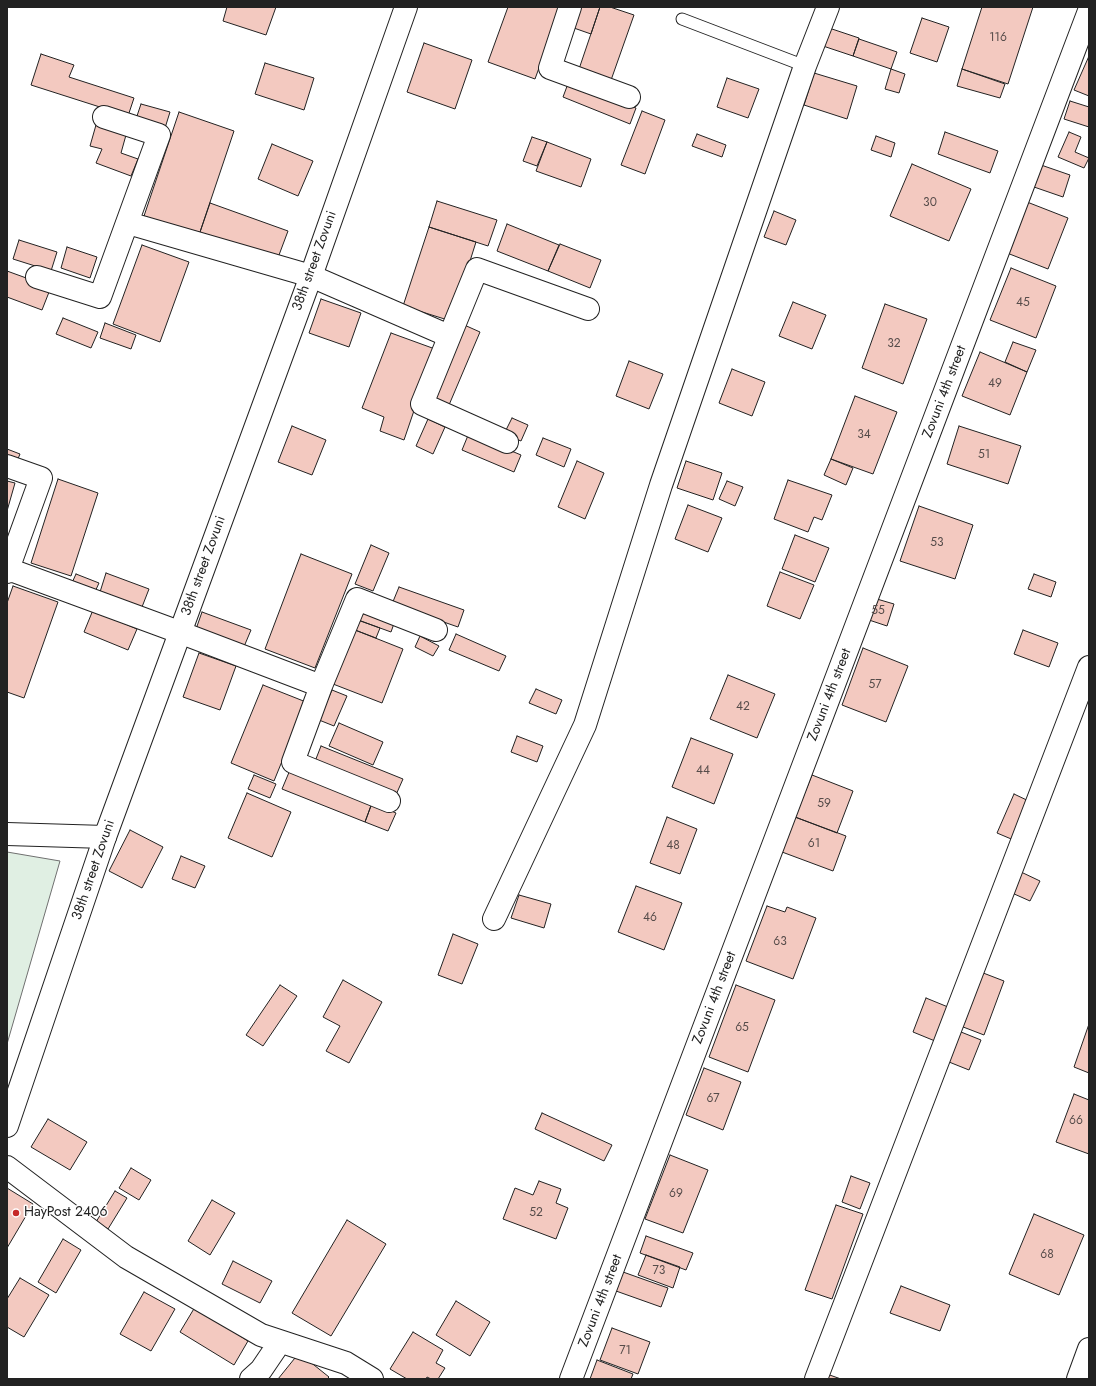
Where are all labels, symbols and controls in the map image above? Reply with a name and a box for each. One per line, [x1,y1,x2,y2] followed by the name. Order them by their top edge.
[989,31,1007,45] house number: 116
[923,196,937,210] house number: 30
[289,209,341,313] street label: 38th street Zovuni
[1016,296,1030,310] house number: 45
[887,337,901,351] house number: 32
[920,343,970,441] street label: Zovuni 4th street
[988,377,1002,391] house number: 49
[857,428,871,442] house number: 34
[978,448,990,462] house number: 51
[178,514,230,618] street label: 38th street Zovuni
[930,536,944,550] house number: 53
[871,604,885,618] house number: 55
[805,646,855,744] street label: Zovuni 4th street
[868,678,882,692] house number: 57
[736,700,750,714] house number: 42
[696,764,710,778] house number: 44
[817,797,831,811] house number: 59
[69,818,119,922] street label: 38th street Zovuni
[808,837,820,851] house number: 61
[666,839,680,853] house number: 48
[643,911,657,925] house number: 46
[773,935,787,949] house number: 63
[690,949,740,1047] street label: Zovuni 4th street
[735,1021,749,1035] house number: 65
[706,1092,720,1106] house number: 67
[1069,1114,1083,1128] house number: 66
[669,1187,683,1201] house number: 69
[24,1205,108,1221] place label: HayPost 2406
[529,1206,543,1220] house number: 52
[11,1208,21,1218] marker: HayPost 2406
[1040,1248,1054,1262] house number: 68
[576,1252,626,1350] street label: Zovuni 4th street
[653,1264,665,1278] house number: 73
[619,1344,631,1358] house number: 71

